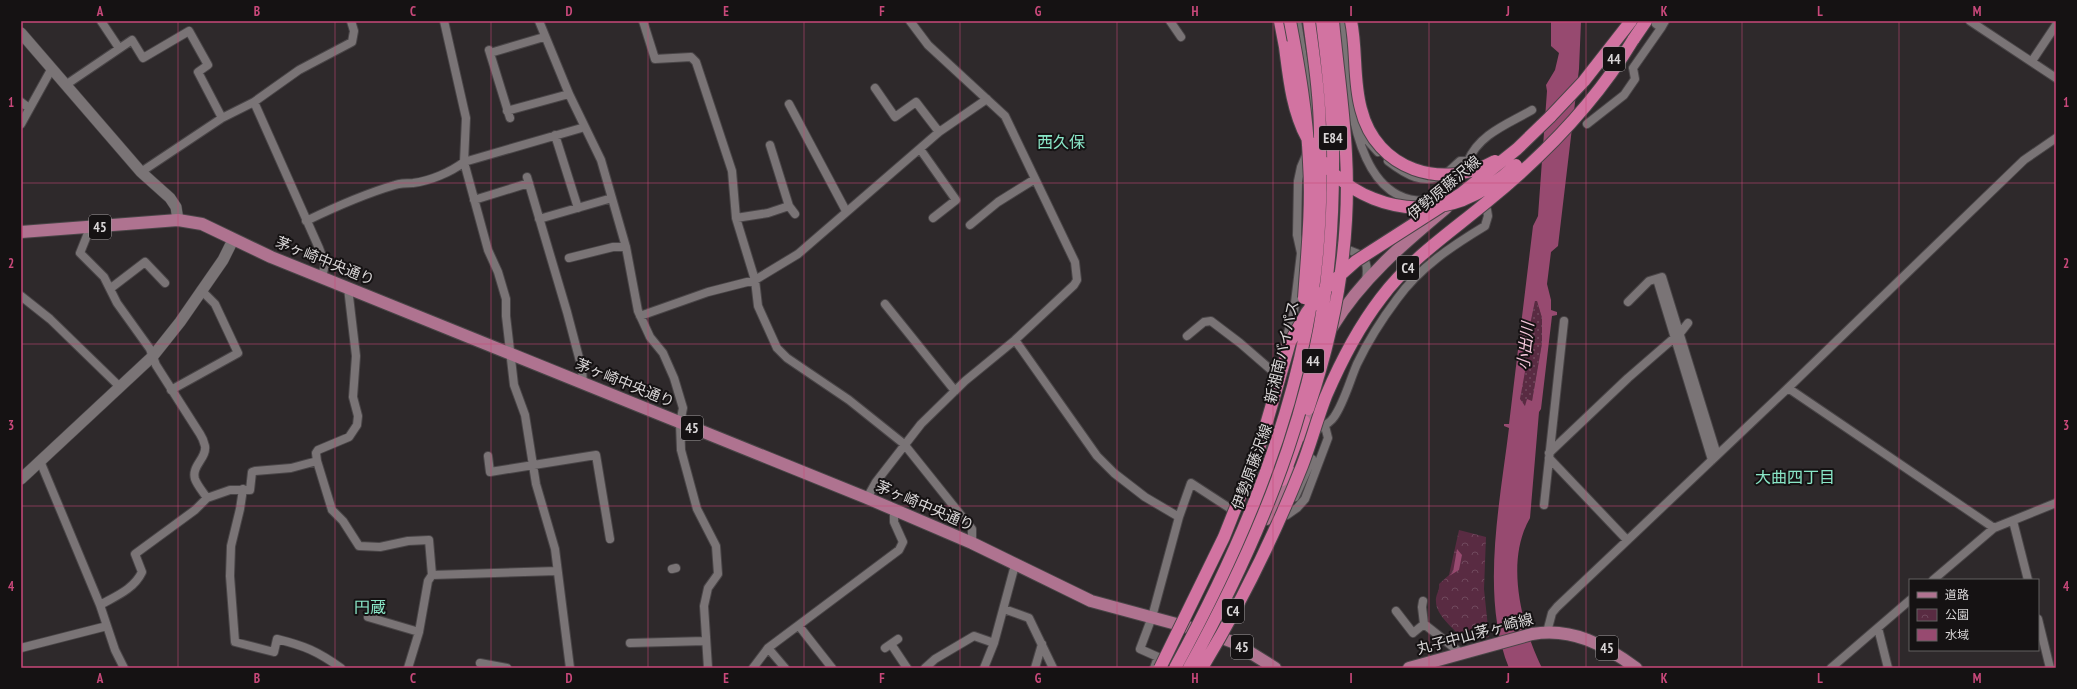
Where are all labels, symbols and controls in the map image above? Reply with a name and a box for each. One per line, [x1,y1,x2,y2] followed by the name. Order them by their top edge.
[96,3,104,20] text: A
[254,3,260,20] text: B
[410,3,416,20] text: C
[566,3,573,20] text: D
[723,3,729,20] text: E
[879,3,885,20] text: F
[1035,3,1042,20] text: G
[1192,3,1199,20] text: H
[1349,3,1353,20] text: I
[1505,3,1510,20] text: J
[1661,3,1668,20] text: K
[1817,3,1823,20] text: L
[1973,3,1982,20] text: M
[1603,47,1625,71] road number: 44
[8,94,14,111] text: 1
[2063,94,2069,111] text: 1
[1319,126,1347,150] road number: E84
[1037,132,1085,152] district label: 西久保
[1403,151,1484,224] street label: 伊勢原藤沢線
[89,215,111,239] road number: 45
[273,232,377,289] street label: 茅ヶ崎中央通り
[8,255,14,272] text: 2
[2063,255,2069,272] text: 2
[1397,256,1419,280] road number: C4
[1260,299,1303,405] street label: 新湘南バイパス
[1513,319,1538,371] water label: 小出川
[1302,349,1324,373] road number: 44
[573,354,677,411] street label: 茅ヶ崎中央通り
[681,416,703,440] road number: 45
[8,417,14,434] text: 3
[2063,417,2069,434] text: 3
[1227,421,1276,512] street label: 伊勢原藤沢線
[1755,467,1835,487] district label: 大曲四丁目
[873,476,977,535] street label: 茅ヶ崎中央通り
[8,578,15,595] text: 4
[2063,578,2070,595] text: 4
[1909,579,2039,651] legend
[1945,587,1969,602] text: 道路
[354,597,386,617] district label: 円蔵
[1222,599,1244,623] road number: C4
[1945,607,1969,622] text: 公園
[1414,609,1535,658] street label: 丸子中山茅ヶ崎線
[1945,627,1969,642] text: 水域
[1231,635,1253,659] road number: 45
[1596,636,1618,660] road number: 45
[96,670,104,687] text: A
[254,670,260,687] text: B
[410,670,416,687] text: C
[566,670,573,687] text: D
[723,670,729,687] text: E
[879,670,885,687] text: F
[1035,670,1042,687] text: G
[1192,670,1199,687] text: H
[1349,670,1353,687] text: I
[1505,670,1510,687] text: J
[1661,670,1668,687] text: K
[1817,670,1823,687] text: L
[1973,670,1982,687] text: M

